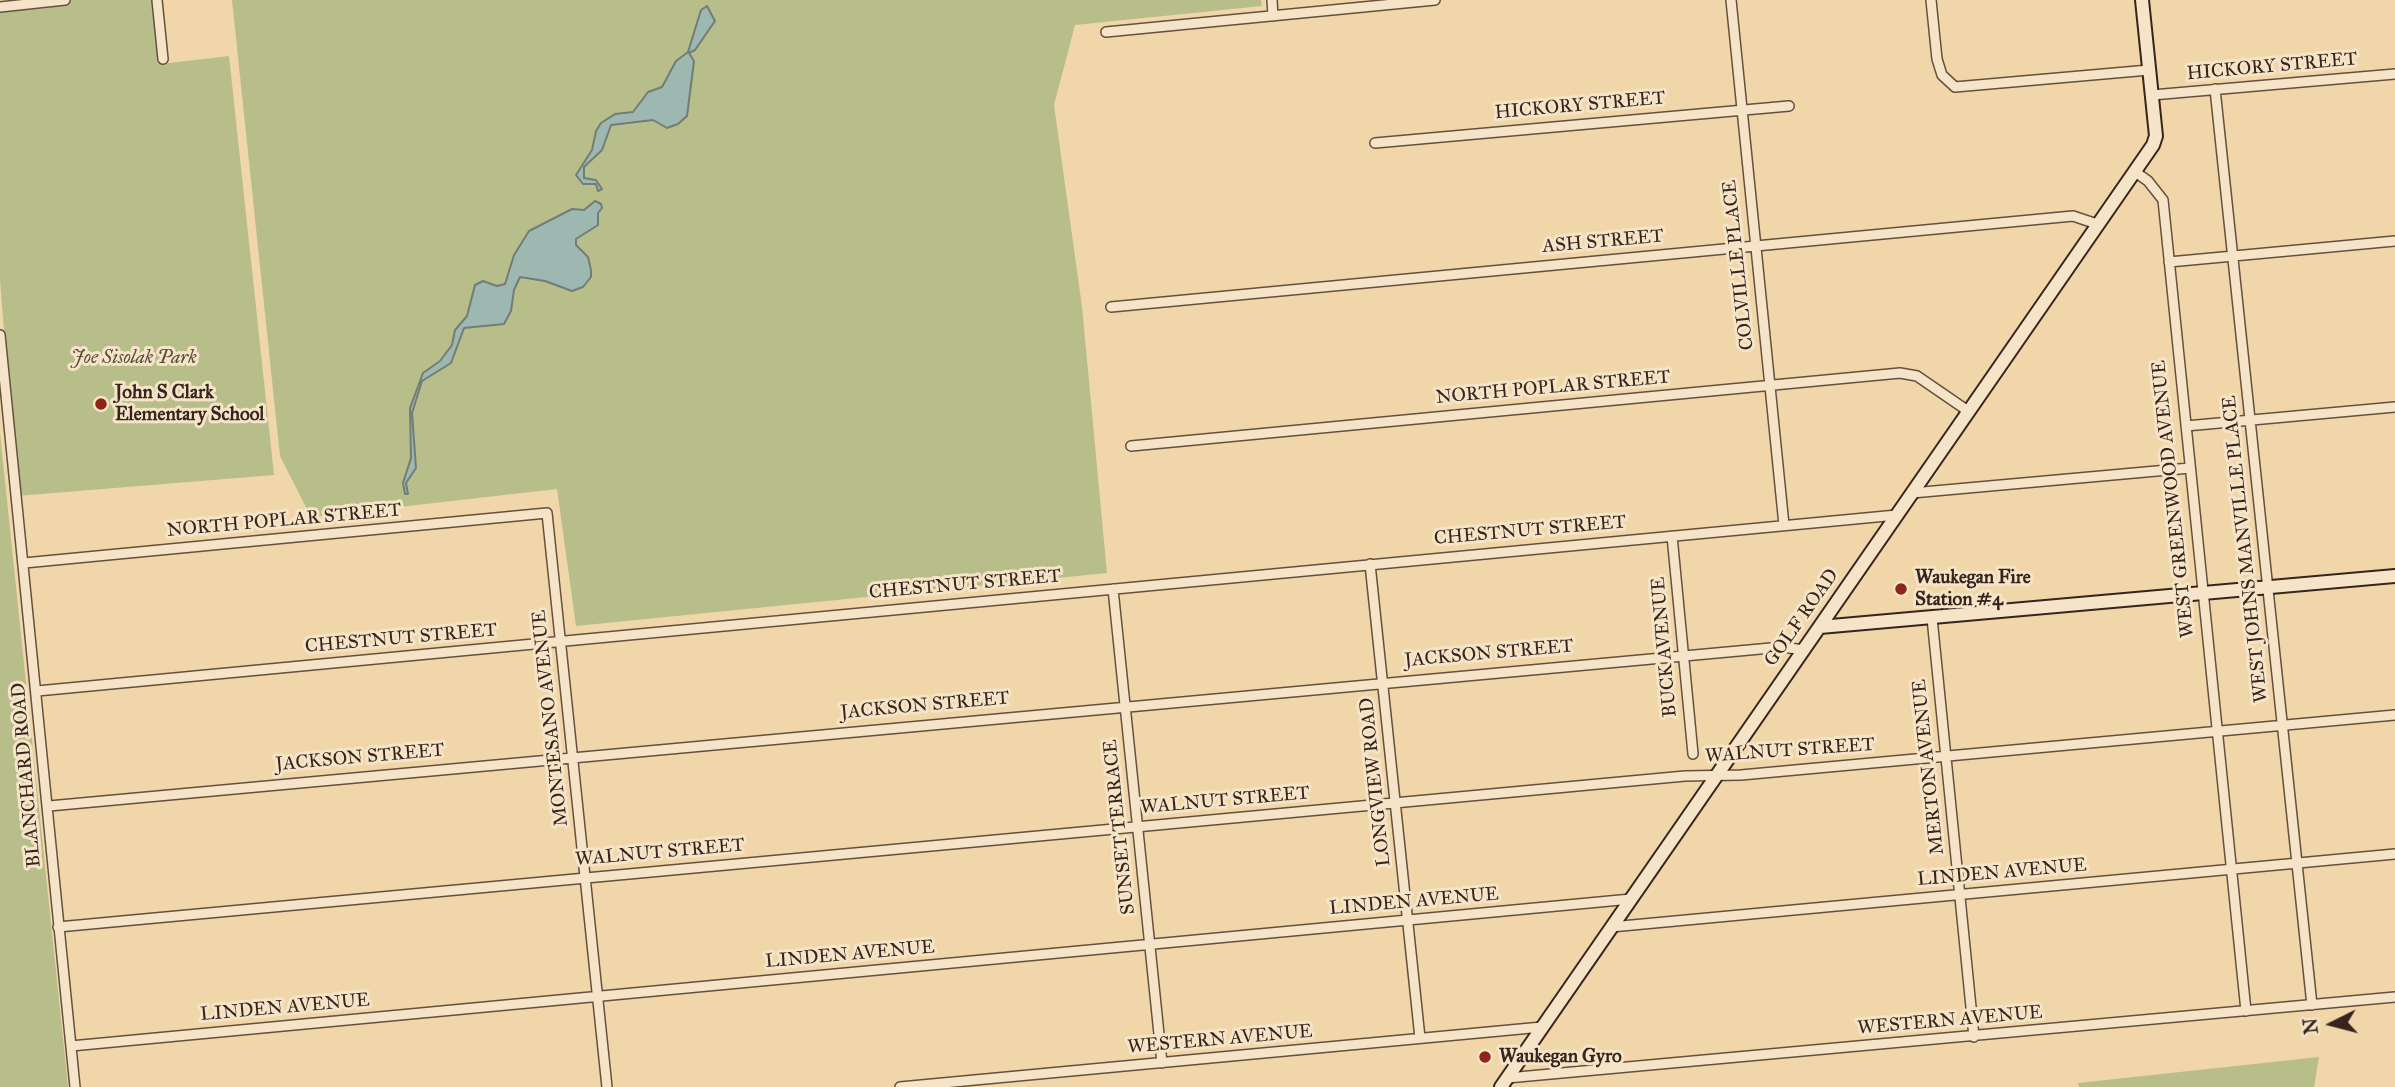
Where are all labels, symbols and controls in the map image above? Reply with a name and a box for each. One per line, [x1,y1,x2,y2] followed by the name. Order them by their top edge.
[2186,48,2358,86] street label: HICKORY STREET
[1494,87,1666,125] street label: HICKORY STREET
[1719,179,1759,351] street label: COLVILLE PLACE
[1541,225,1665,259] street label: ASH STREET
[71,347,197,369] park label: Joe Sisolak Park
[2148,359,2200,639] street label: WEST GREENWOOD AVENUE
[1435,366,1671,410] street label: NORTH POPLAR STREET
[115,382,264,426] place label: John S Clark Elementary School
[2219,394,2273,704] street label: WEST JOHNS MANVILLE PLACE
[93,396,109,412] marker: John S Clark Elementary School
[166,499,402,543] street label: NORTH POPLAR STREET
[1433,511,1627,551] street label: CHESTNUT STREET
[868,565,1062,605] street label: CHESTNUT STREET
[1760,565,1844,671] street label: GOLF ROAD
[1915,567,2031,611] place label: Waukegan Fire Station #4
[1648,576,1682,718] street label: BUCK AVENUE
[1893,581,1909,597] marker: Waukegan Fire Station #4
[528,609,574,827] street label: MONTESANO AVENUE
[304,619,498,659] street label: CHESTNUT STREET
[1404,635,1574,673] street label: JACKSON STREET
[1908,678,1950,856] street label: MERTON AVENUE
[8,682,46,868] street label: BLANCHARD ROAD
[840,687,1010,725] street label: JACKSON STREET
[1356,696,1396,868] street label: LONGVIEW ROAD
[1704,734,1876,768] street label: WALNUT STREET
[1099,738,1141,916] street label: SUNSET TERRACE
[275,739,445,777] street label: JACKSON STREET
[1139,782,1311,820] street label: WALNUT STREET
[574,834,746,872] street label: WALNUT STREET
[1916,854,2088,892] street label: LINDEN AVENUE
[1328,883,1500,921] street label: LINDEN AVENUE
[764,936,936,974] street label: LINDEN AVENUE
[199,989,371,1027] street label: LINDEN AVENUE
[2297,989,2367,1059] north arrow
[1857,1002,2043,1040] street label: WESTERN AVENUE
[2298,1017,2323,1035] text: N
[1127,1021,1313,1059] street label: WESTERN AVENUE
[1499,1046,1622,1068] place label: Waukegan Gyro
[1477,1049,1493,1065] marker: Waukegan Gyro

